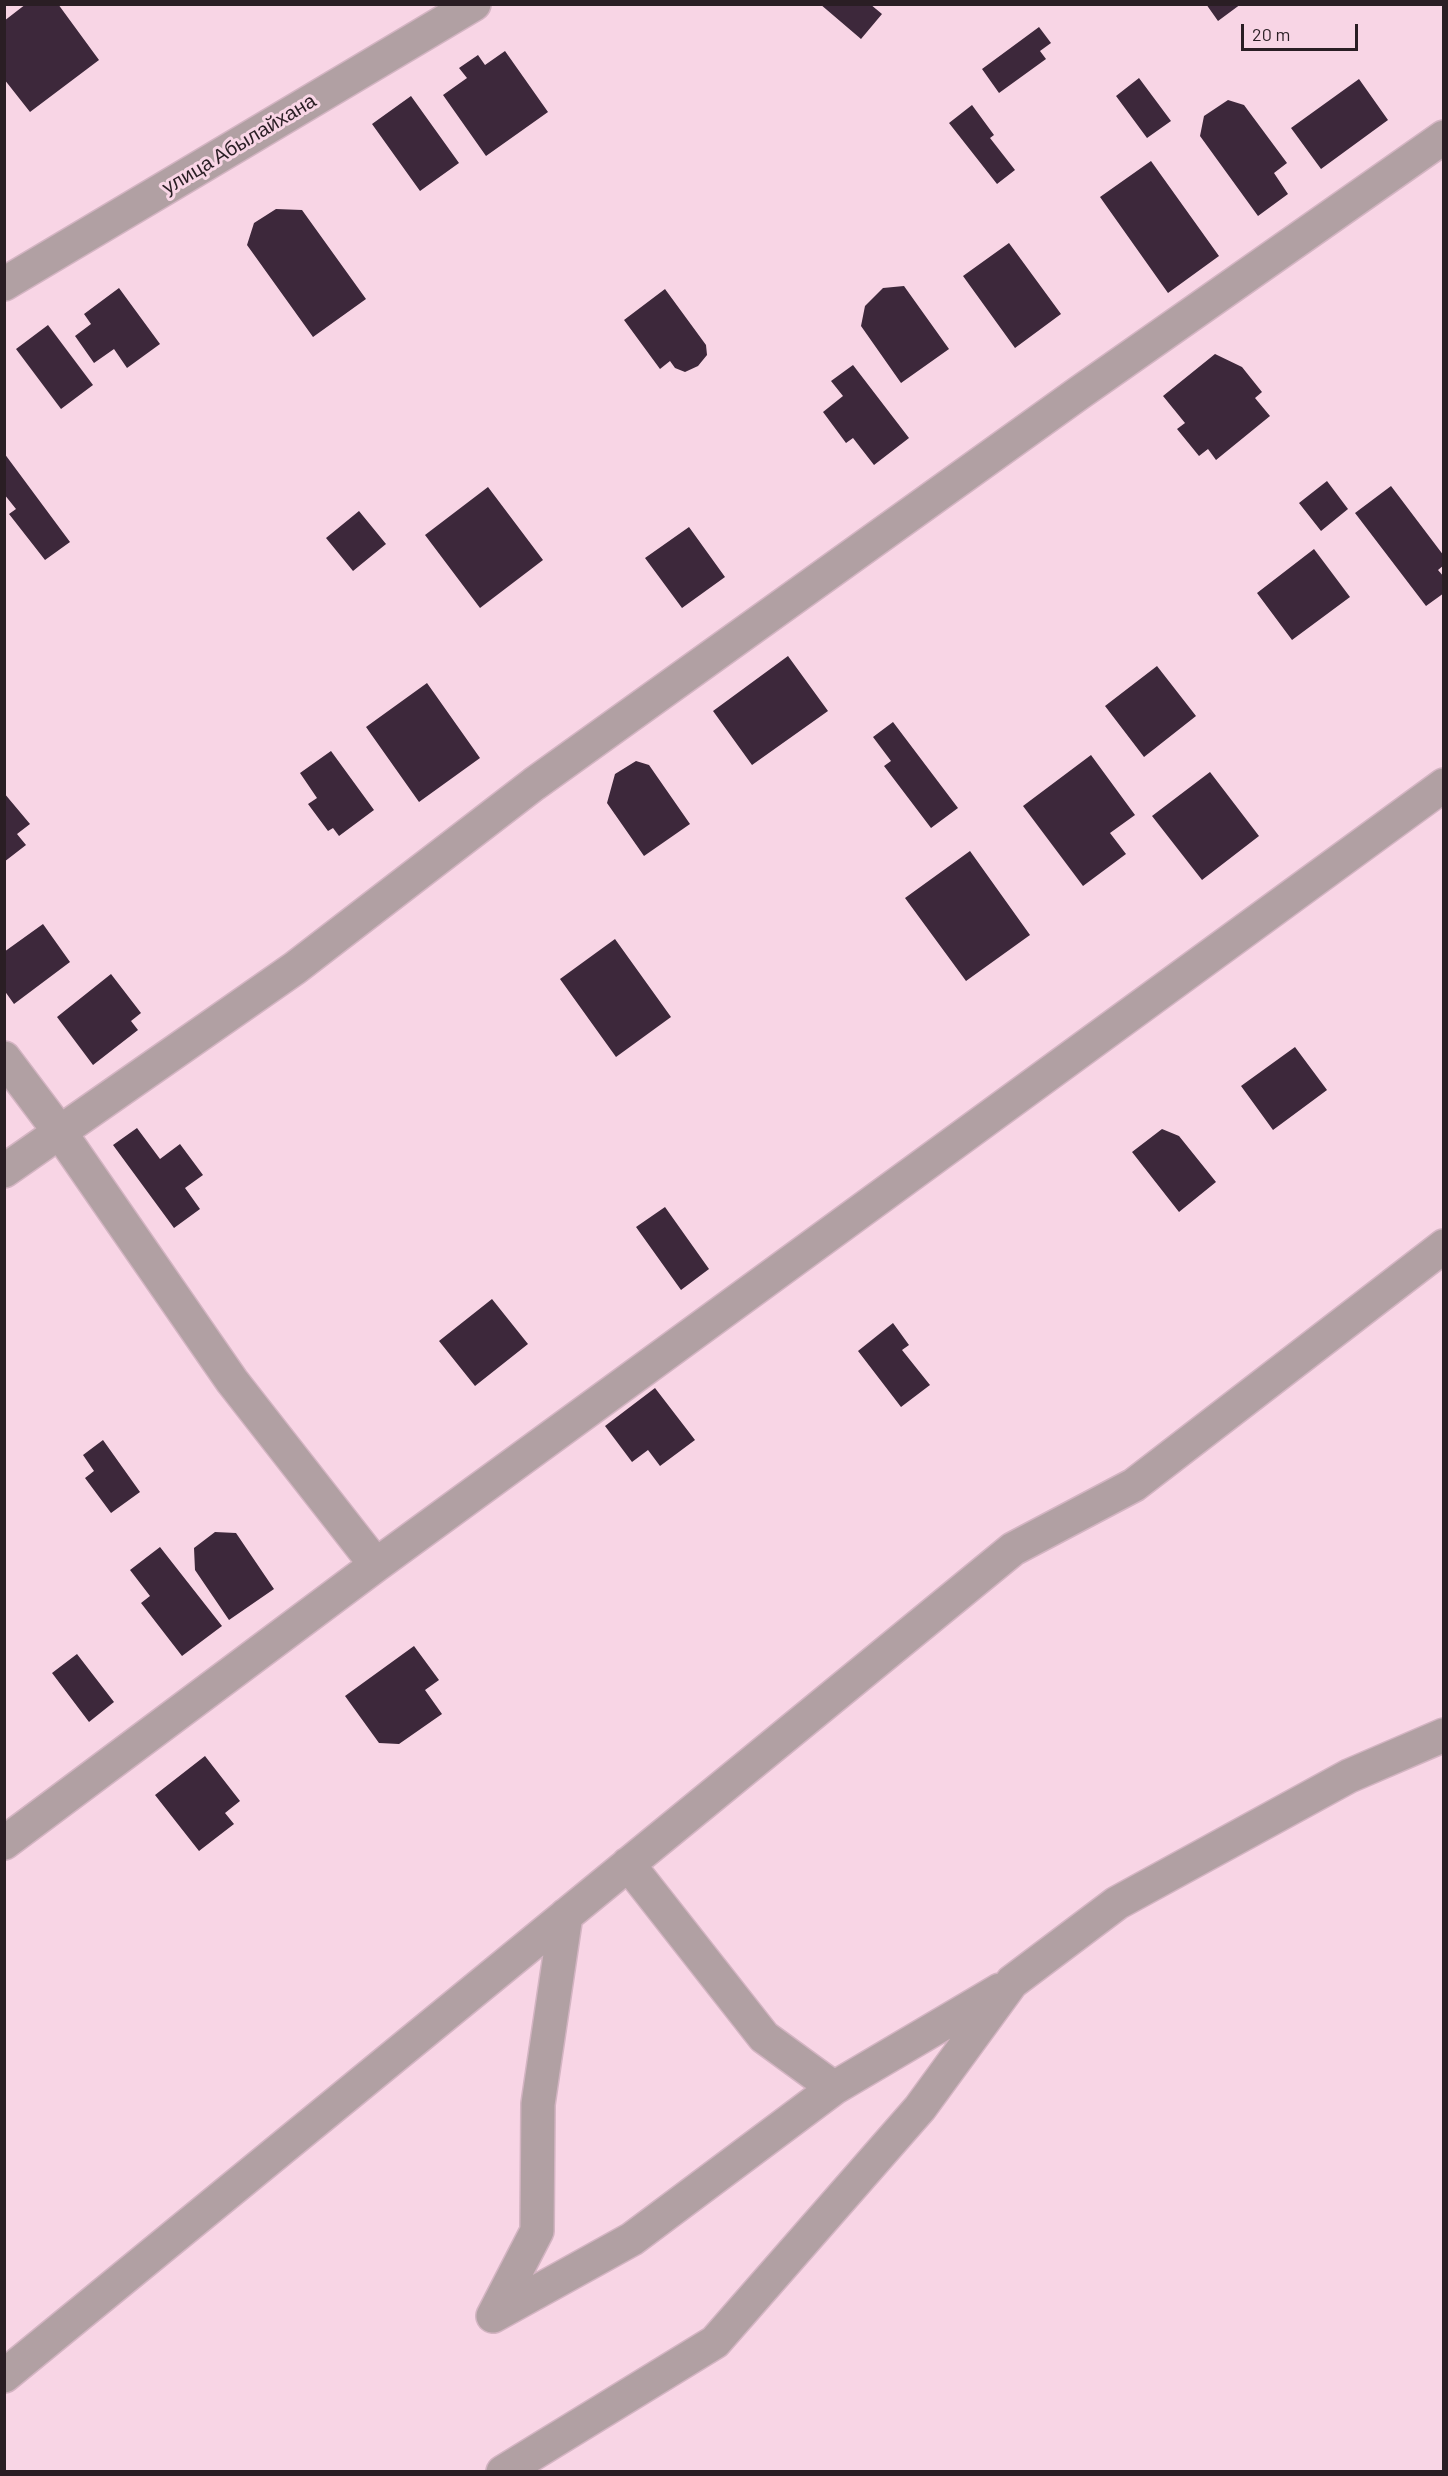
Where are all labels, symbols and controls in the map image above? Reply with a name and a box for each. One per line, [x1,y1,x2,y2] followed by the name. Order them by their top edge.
[1244,12,1361,50] scale bar
[1252,23,1290,45] text: 20 m
[158,89,320,199] street label: улица Абылайхана

